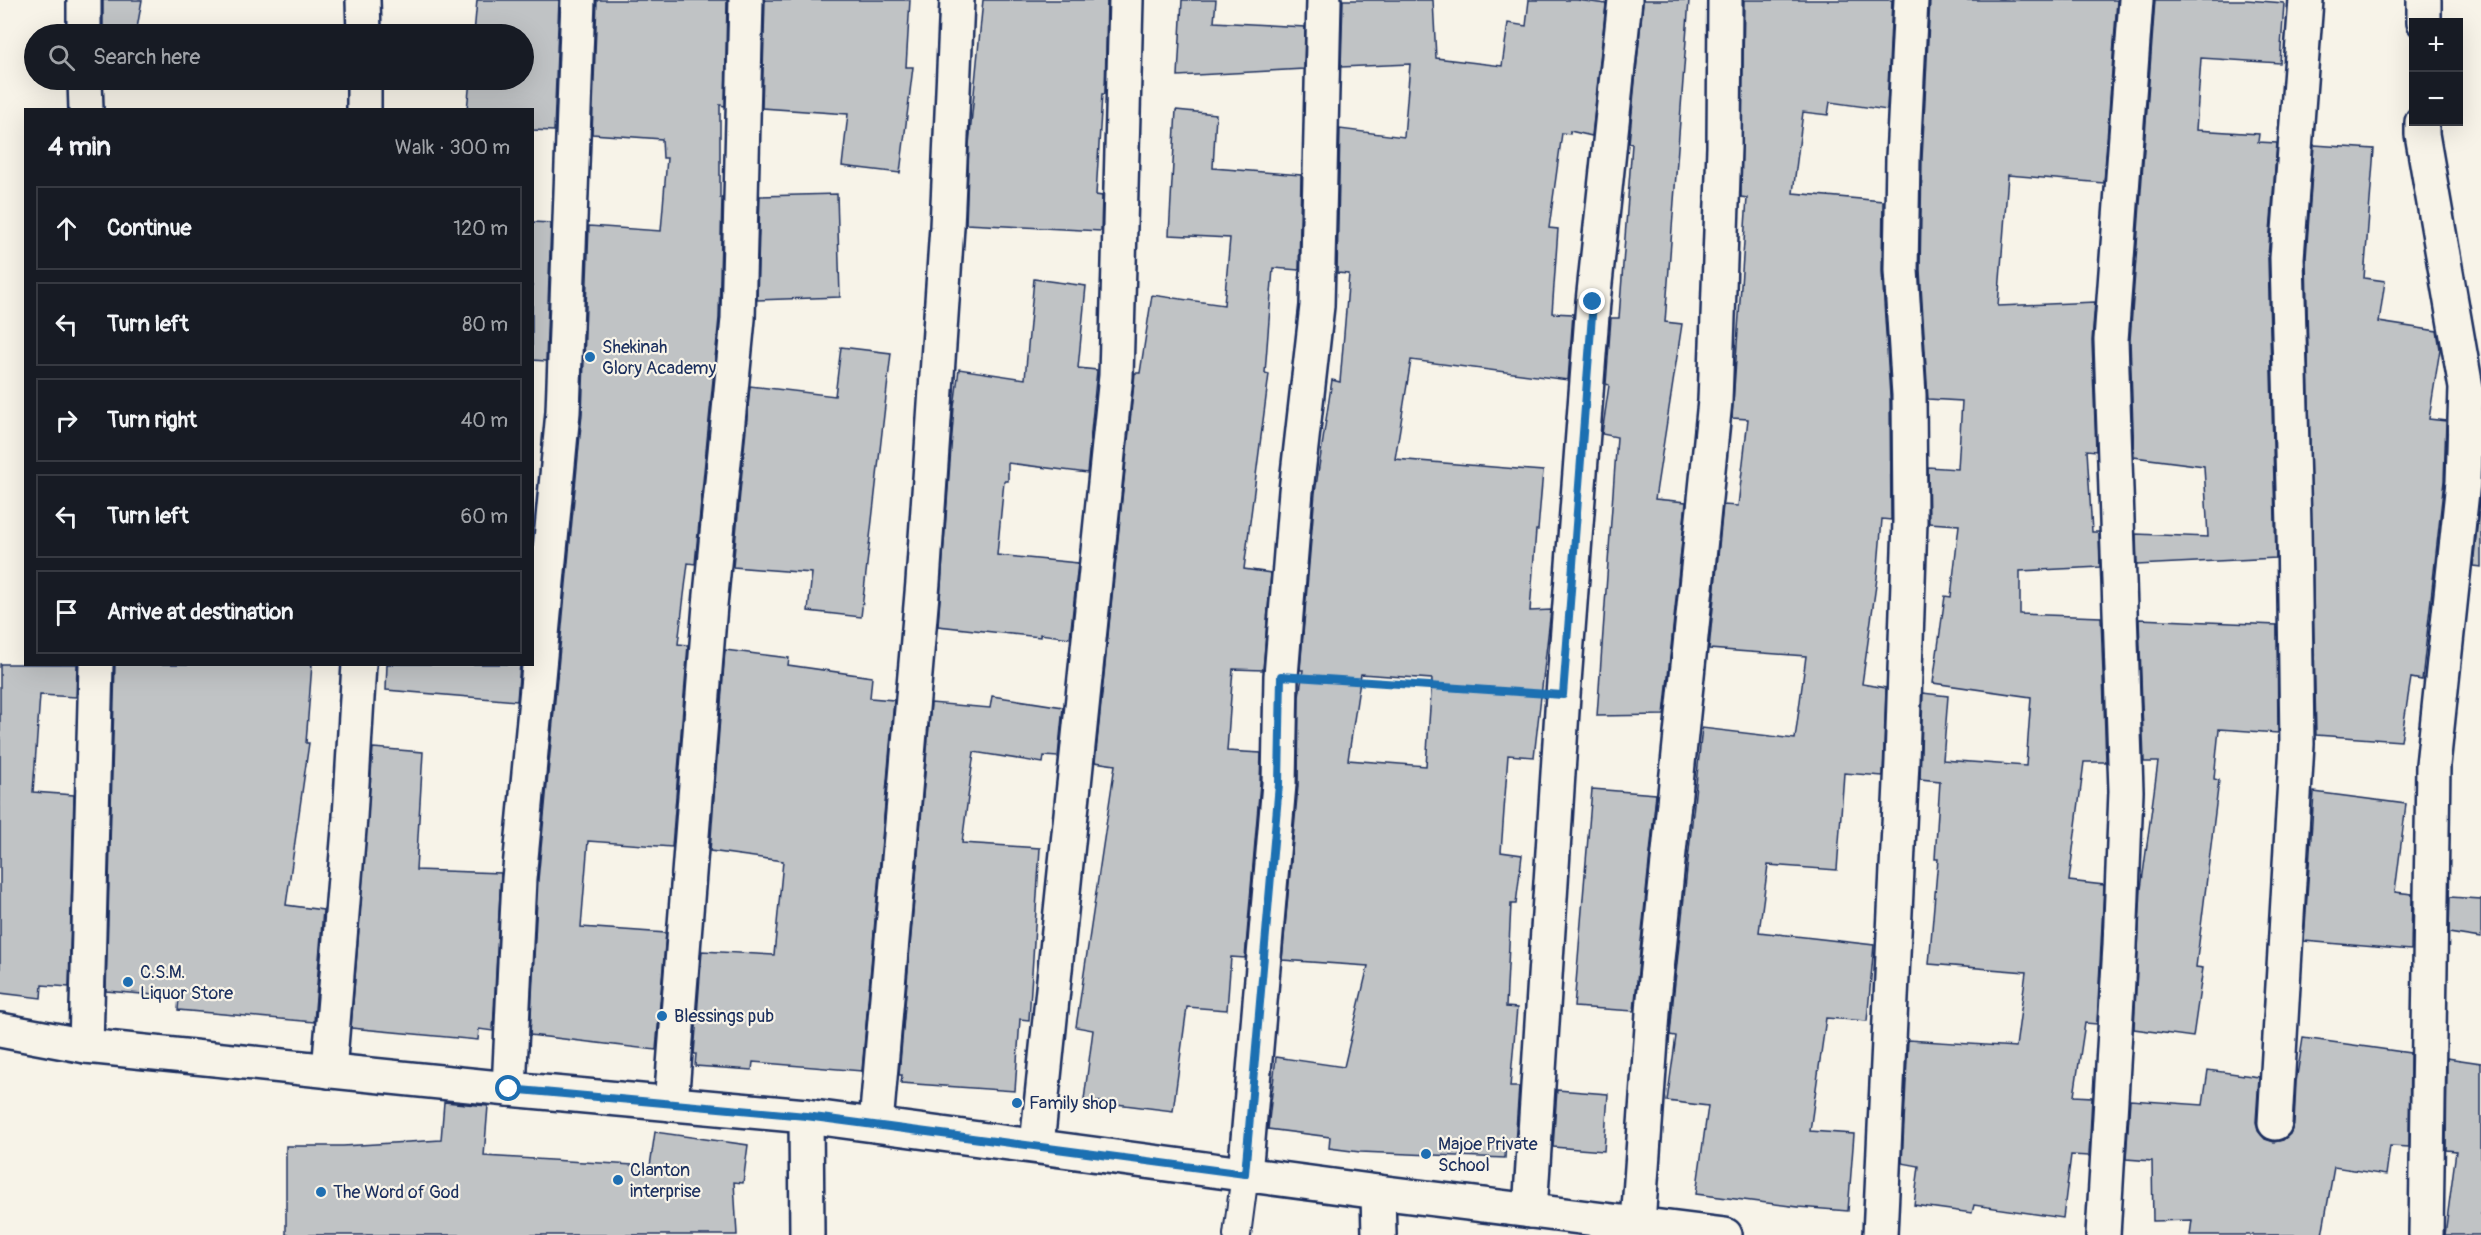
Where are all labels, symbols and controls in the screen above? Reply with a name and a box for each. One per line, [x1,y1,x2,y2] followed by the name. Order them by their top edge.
[2409,18,2463,126] map controls
[2409,18,2463,72] button: +
[24,24,534,90] search box
[45,41,78,74] icon: search
[93,43,200,71] text: Search here
[2409,72,2463,126] button: −
[48,131,111,163] text: 4 min
[395,135,510,160] text: Walk · 300 m
[50,212,83,245] icon: ahead
[107,214,191,242] text: Continue
[453,216,508,241] text: 120 m
[1579,288,1605,314] route end
[50,308,83,341] icon: left
[107,310,189,338] text: Turn left
[462,312,508,337] text: 80 m
[602,336,717,380] place label: Shekinah Glory Academy
[583,350,597,364] marker: Shekinah Glory Academy
[50,404,83,437] icon: right
[107,406,197,434] text: Turn right
[461,408,508,433] text: 40 m
[50,500,83,533] icon: left
[107,502,189,530] text: Turn left
[461,504,508,529] text: 60 m
[50,596,83,629] icon: arrive
[107,598,293,626] text: Arrive at destination
[140,961,233,1005] place label: C.S.M. Liquor Store
[121,975,135,989] marker: C.S.M. Liquor Store
[674,1005,774,1028] place label: Blessings pub
[655,1009,669,1023] marker: Blessings pub
[495,1075,521,1101] route start
[1029,1092,1117,1115] place label: Family shop
[1010,1096,1024,1110] marker: Family shop
[1438,1133,1538,1177] place label: Majoe Private School
[1419,1147,1433,1161] marker: Majoe Private School
[630,1159,701,1203] place label: Clanton interprise
[611,1173,625,1187] marker: Clanton interprise
[333,1181,459,1204] place label: The Word of God
[314,1185,328,1199] marker: The Word of God

